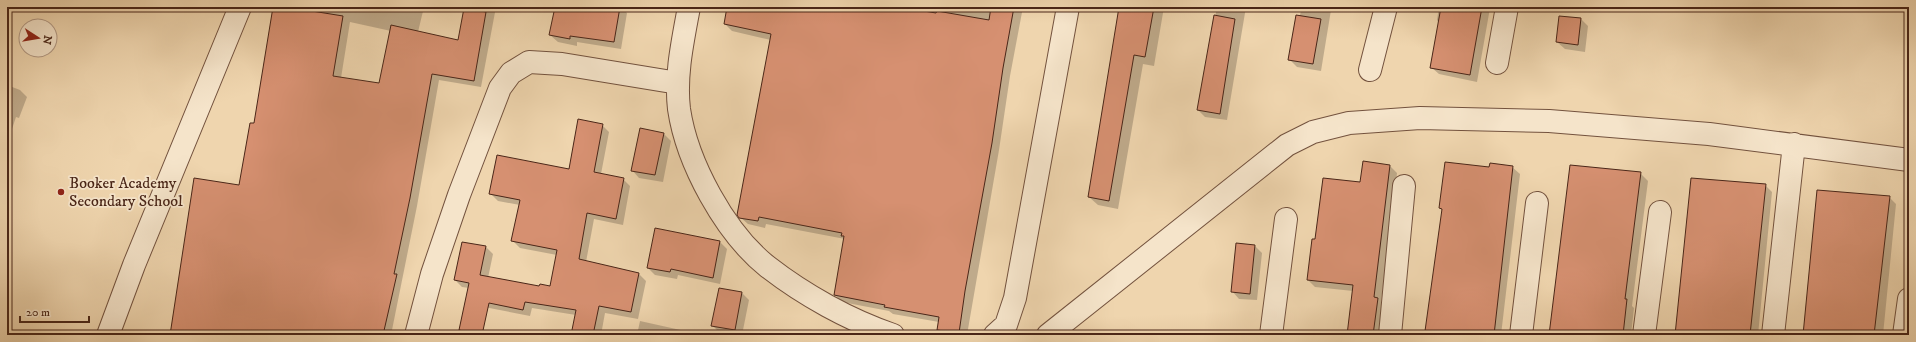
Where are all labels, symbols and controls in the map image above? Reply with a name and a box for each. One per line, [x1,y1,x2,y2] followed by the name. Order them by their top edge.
[18,18,58,58] north arrow
[39,34,55,46] text: N
[69,173,183,211] place label: Booker Academy Secondary School
[56,187,66,197] marker: Booker Academy Secondary School
[20,298,89,324] scale bar
[26,305,50,320] text: 20 m

